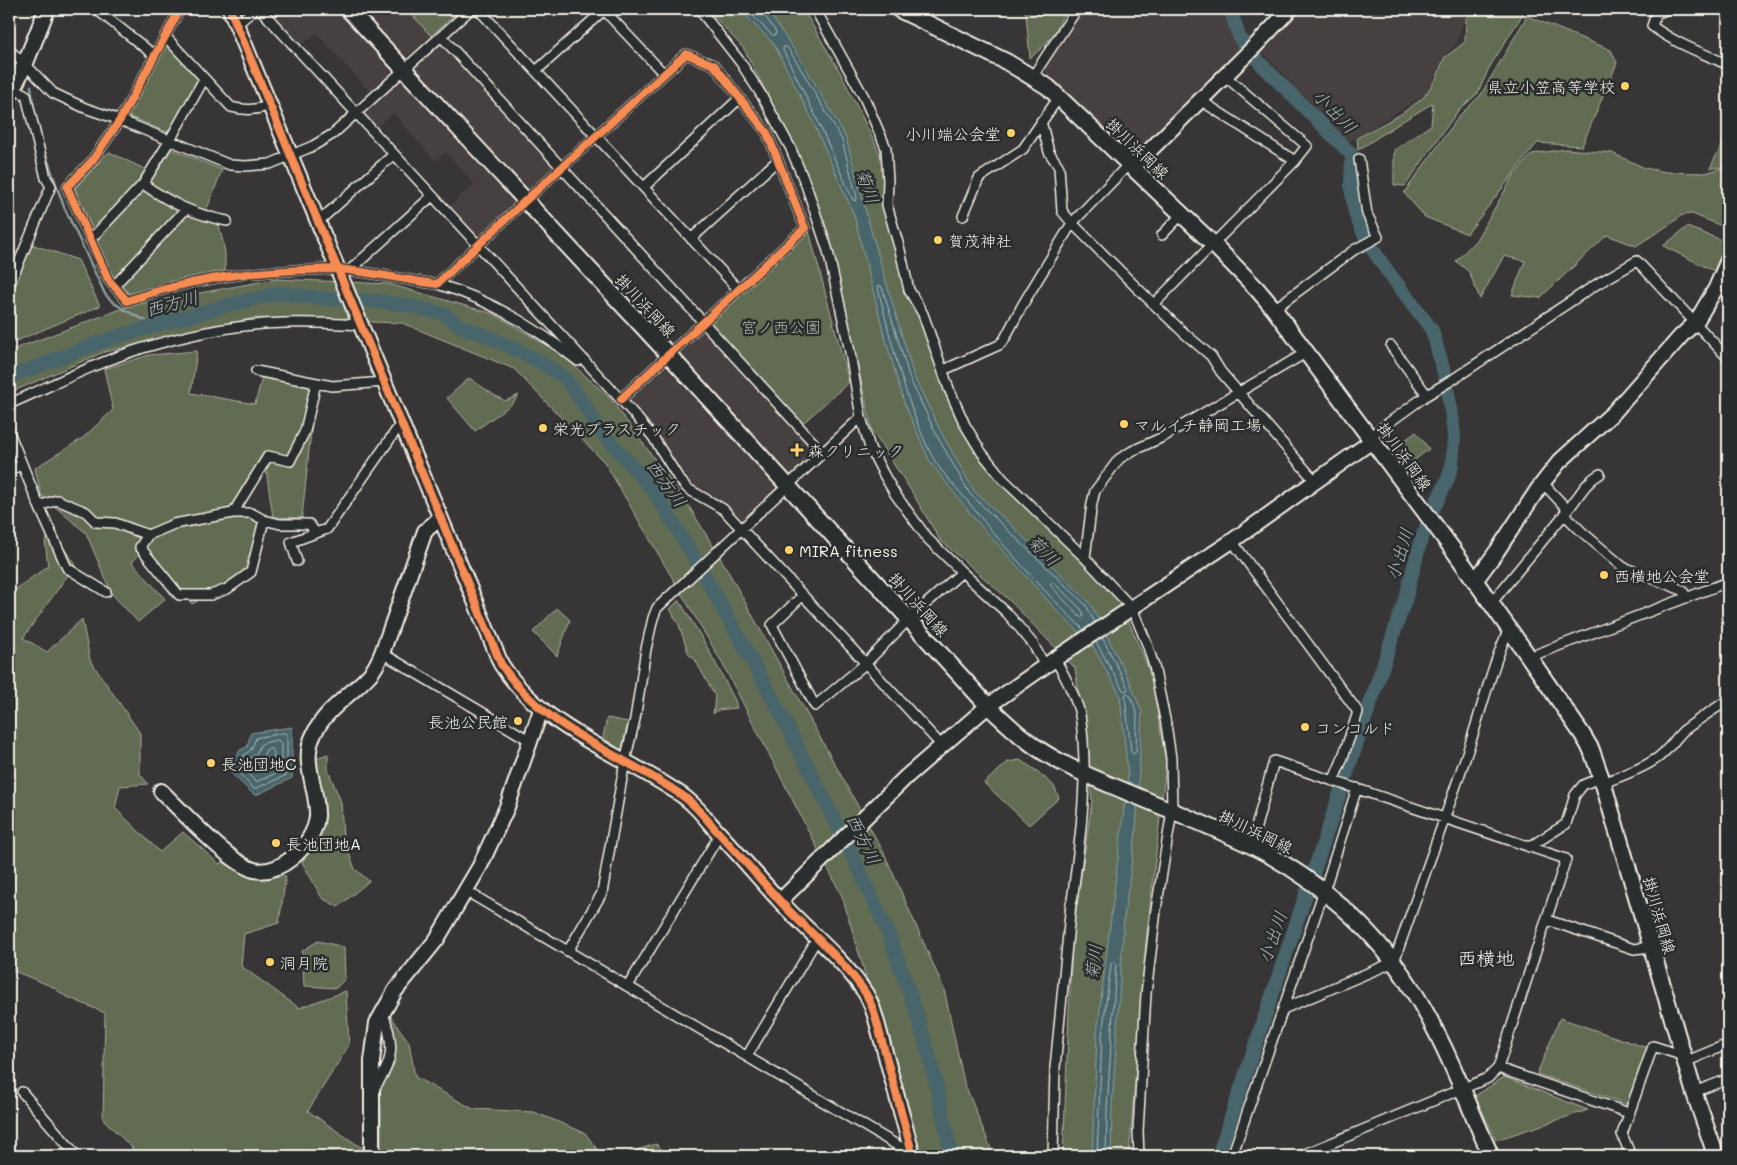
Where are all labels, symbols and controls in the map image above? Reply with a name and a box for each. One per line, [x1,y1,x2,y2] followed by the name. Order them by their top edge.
[1487,76,1615,97] place label: 県立小笠高等学校
[1619,80,1631,92] marker: 県立小笠高等学校
[1308,83,1362,139] water label: 小出川
[1102,113,1174,183] street label: 掛川浜岡線
[905,123,1001,144] place label: 小川端公会堂
[1005,127,1017,139] marker: 小川端公会堂
[851,165,885,207] water label: 菊川
[948,230,1012,251] place label: 賀茂神社
[932,234,944,246] marker: 賀茂神社
[611,269,681,341] street label: 掛川浜岡線
[143,284,201,322] water label: 西方川
[741,316,821,337] park label: 宮ノ西公園
[1134,414,1262,435] place label: マルイチ静岡工場
[1373,417,1437,495] street label: 掛川浜岡線
[553,418,681,439] place label: 栄光プラスチック
[1118,418,1130,430] marker: マルイチ静岡工場
[537,422,549,434] marker: 栄光プラスチック
[808,440,904,461] place label: 森クリニック
[790,443,804,457] marker: 森クリニック
[641,454,693,512] water label: 西方川
[1380,525,1418,583] water label: 小出川
[1023,529,1065,571] water label: 菊川
[799,540,898,561] place label: MIRA fitness
[783,544,795,556] marker: MIRA fitness
[1614,565,1710,586] place label: 西横地公会堂
[884,567,954,641] street label: 掛川浜岡線
[1598,569,1610,581] marker: 西横地公会堂
[428,711,508,732] place label: 長池公民館
[512,715,524,727] marker: 長池公民館
[1315,717,1395,738] place label: コンコルド
[1299,721,1311,733] marker: コンコルド
[221,753,296,774] place label: 長池団地C
[205,757,217,769] marker: 長池団地C
[1215,804,1297,858] street label: 掛川浜岡線
[841,809,887,869] water label: 西方川
[286,833,361,854] place label: 長池団地A
[270,837,282,849] marker: 長池団地A
[1639,874,1681,956] street label: 掛川浜岡線
[1252,908,1292,966] water label: 小出川
[1079,943,1107,981] water label: 菊川
[1457,945,1515,970] district label: 西横地
[280,952,328,973] place label: 洞月院
[264,956,276,968] marker: 洞月院

